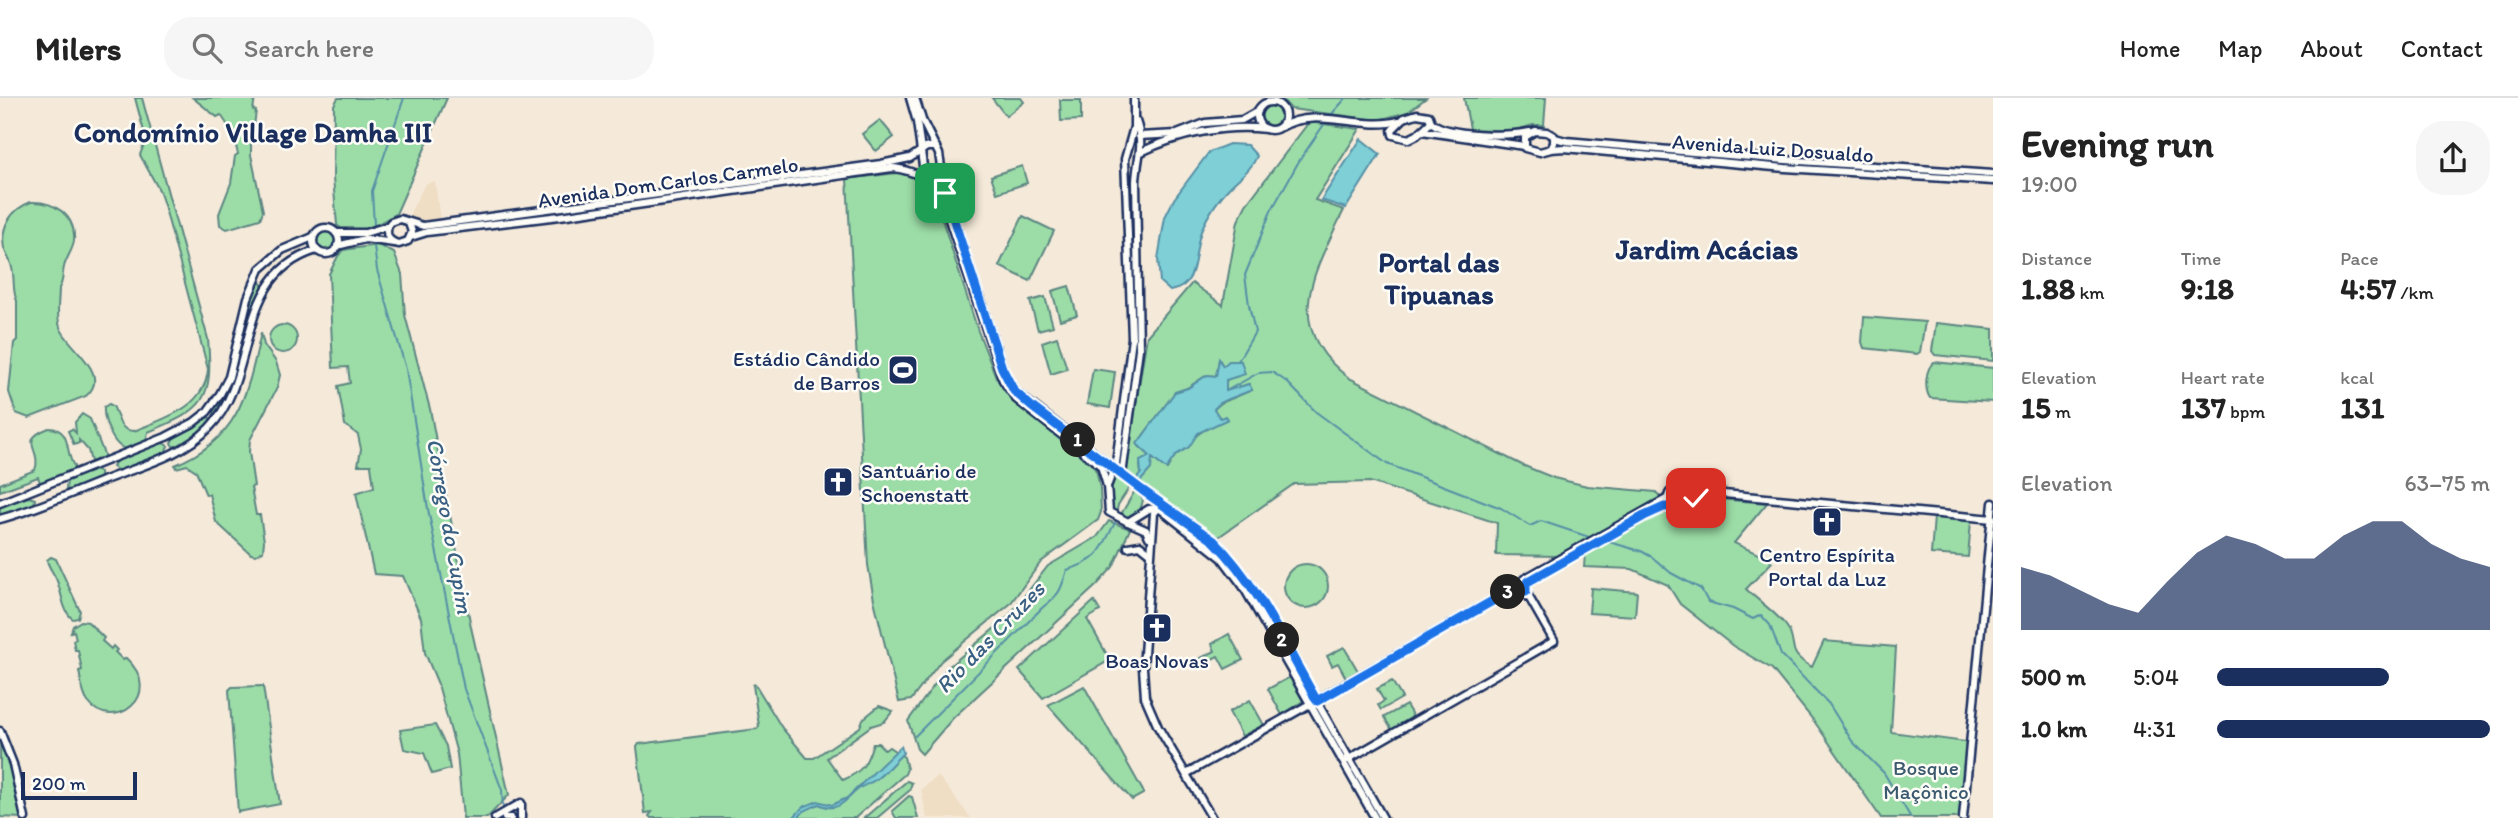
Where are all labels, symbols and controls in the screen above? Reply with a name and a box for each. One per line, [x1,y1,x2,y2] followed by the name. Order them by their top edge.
[164,17,654,80] search box
[35,29,122,68] text: Milers
[188,29,226,67] icon: search
[244,32,374,64] text: Search here
[2120,34,2180,63] text: Home
[2218,34,2262,63] text: Map
[2300,34,2363,63] text: About
[2401,34,2483,63] text: Contact
[74,115,432,149] district label: Condomínio Village Damha III
[2021,121,2214,167] text: Evening run
[2416,121,2490,195] button: share
[1671,128,1875,168] street label: Avenida Luiz Dosualdo
[536,151,800,213] street label: Avenida Dom Carlos Carmelo
[915,163,975,223] pin
[2021,170,2078,198] text: 19:00
[926,174,964,212] icon: arrive
[1615,232,1798,266] district label: Jardim Acácias
[1378,245,1500,311] district label: Portal das Tipuanas
[2021,247,2092,270] text: Distance
[2181,247,2221,270] text: Time
[2340,247,2378,270] text: Pace
[2021,270,2075,307] text: 1.88
[2181,270,2234,307] text: 9:18
[2340,270,2396,307] text: 4:57
[2075,281,2105,304] text: km
[2396,281,2434,304] text: /km
[733,346,880,395] place label: Estádio Cândido de Barros
[886,353,920,387] sports icon: Estádio Cândido de Barros
[2021,366,2097,389] text: Elevation
[2181,366,2265,389] text: Heart rate
[2340,366,2374,389] text: kcal
[2021,389,2051,426] text: 15
[2181,389,2226,426] text: 137
[2340,389,2385,426] text: 131
[2051,400,2071,423] text: m
[2226,400,2265,423] text: bpm
[1060,422,1096,458] pin: 1
[1073,428,1082,451] text: 1
[421,436,479,616] water label: Córrego do Cupim
[861,458,977,507] place label: Santuário de Schoenstatt
[821,465,855,499] church icon: Santuário de Schoenstatt
[1666,468,1726,528] pin
[2021,469,2112,497] text: Elevation
[2404,469,2490,497] text: 63–75 m
[1677,479,1715,517] icon: check
[1810,505,1844,539] church icon: Centro Espírita Portal da Luz
[1759,542,1895,591] place label: Centro Espírita Portal da Luz
[930,574,1052,699] water label: Rio das Cruzes
[1490,574,1526,610] pin: 3
[1502,580,1513,603] text: 3
[1140,611,1174,645] church icon: Boas Novas
[1264,622,1300,658] pin: 2
[1277,628,1287,651] text: 2
[1105,648,1209,673] place label: Boas Novas
[2021,663,2086,691] text: 500 m
[2133,663,2179,691] text: 5:04
[2021,715,2087,743] text: 1.0 km
[2133,715,2176,743] text: 4:31
[1883,755,1969,804] park label: Bosque Maçônico
[21,769,136,801] scale bar
[32,772,86,795] text: 200 m

